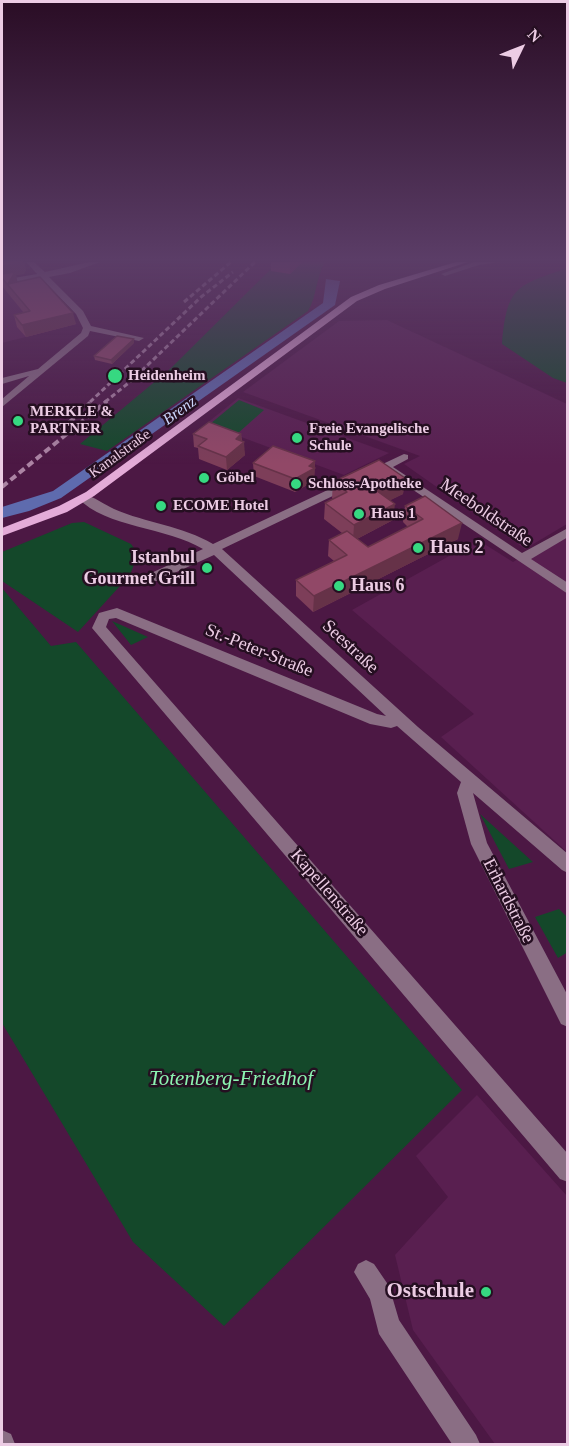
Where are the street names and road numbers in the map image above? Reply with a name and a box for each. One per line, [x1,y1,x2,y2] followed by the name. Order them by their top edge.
[86,426,154,482] street label: Kanalstraße
[436,474,536,552] street label: Meeboldstraße
[317,616,383,678] street label: Seestraße
[202,620,316,682] street label: St.-Peter-Straße
[285,845,373,941] street label: Kapellenstraße
[478,855,538,947] street label: Erhardstraße

